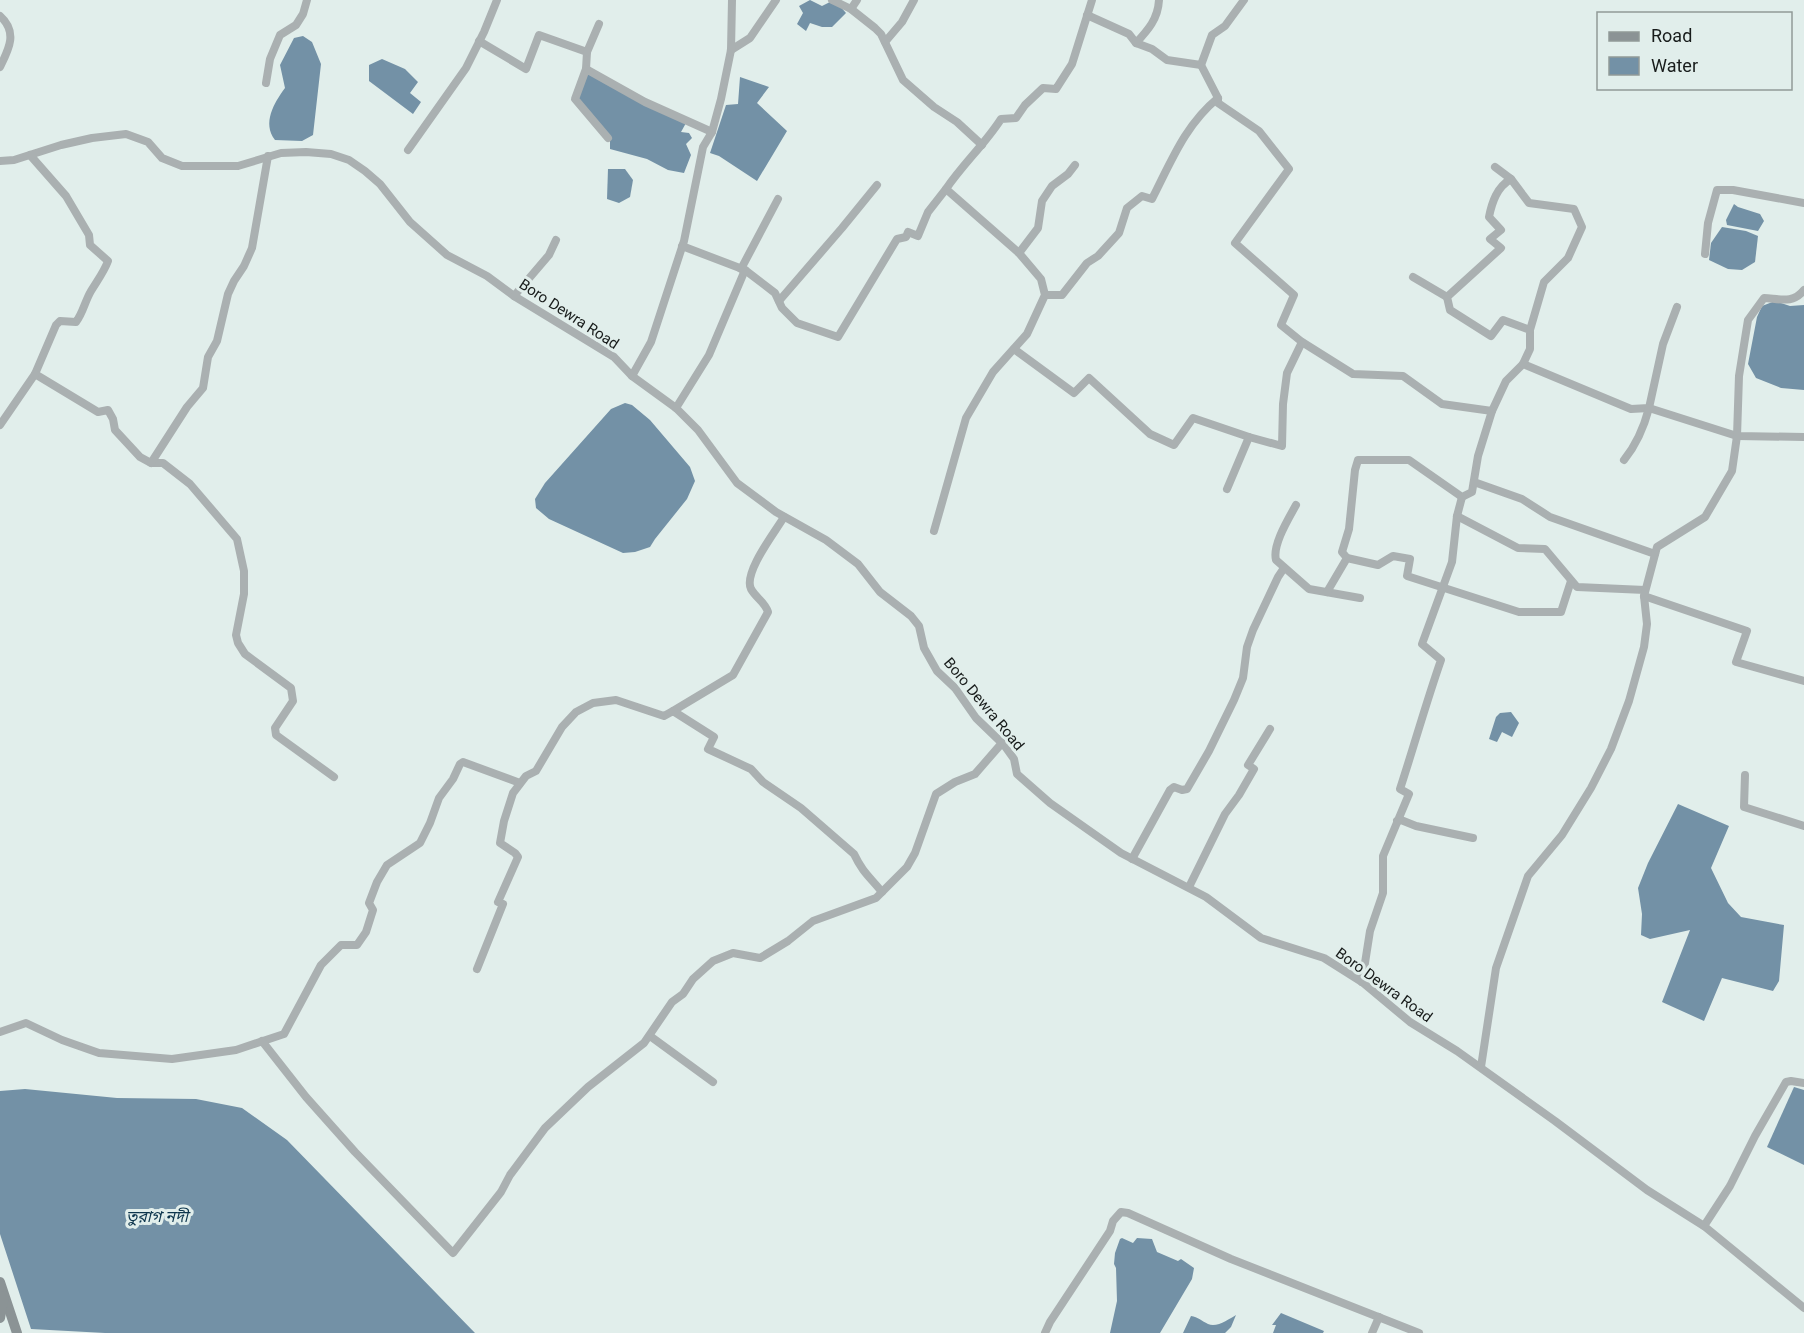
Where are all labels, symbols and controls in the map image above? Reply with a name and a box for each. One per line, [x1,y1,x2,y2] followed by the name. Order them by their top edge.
[1597,12,1792,90] legend
[1651,25,1692,46] text: Road
[1651,55,1698,76] text: Water
[516,275,622,353] street label: Boro Dewra Road
[940,654,1028,754] street label: Boro Dewra Road
[1332,944,1436,1026] street label: Boro Dewra Road
[126,1207,191,1226] water label: তুরাগ নদী

